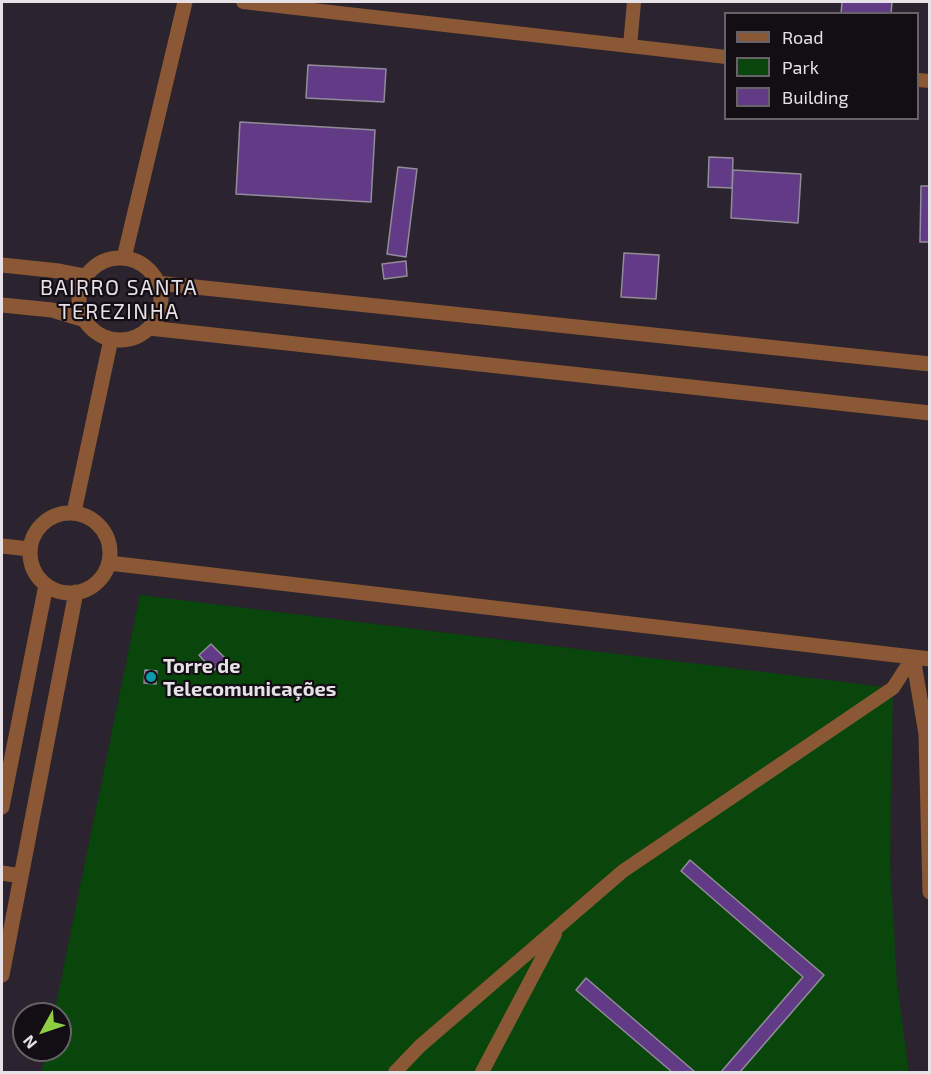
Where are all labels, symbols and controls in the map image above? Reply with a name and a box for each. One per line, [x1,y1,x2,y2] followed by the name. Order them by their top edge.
[724,12,919,120] legend
[782,26,823,48] text: Road
[782,56,819,78] text: Park
[782,86,849,108] text: Building
[40,275,198,325] district label: BAIRRO SANTA TEREZINHA
[163,654,336,701] place label: Torre de Telecomunicações
[144,670,158,684] marker: Torre de Telecomunicações
[12,1002,72,1062] north arrow
[18,1032,40,1053] text: N

